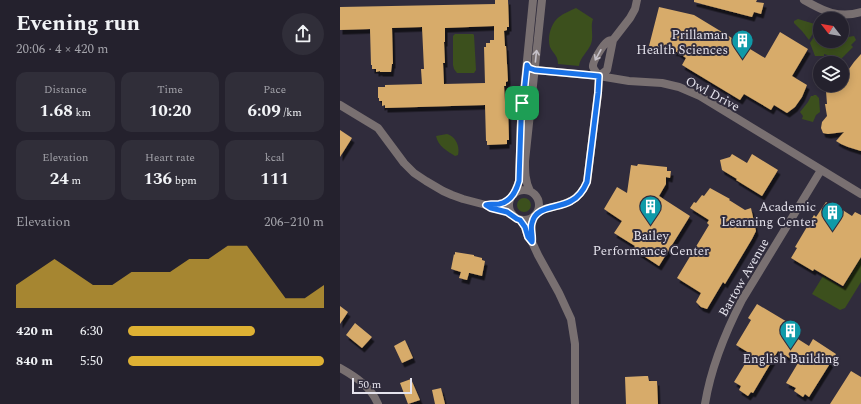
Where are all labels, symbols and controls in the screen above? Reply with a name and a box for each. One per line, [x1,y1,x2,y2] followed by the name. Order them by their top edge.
[16,7,140,40] text: Evening run
[813,12,849,48] north arrow
[813,12,849,92] map controls
[282,13,324,55] button: share
[636,25,728,60] place label: Prillaman Health Sciences
[730,28,756,61] building icon: Prillaman Health Sciences
[16,39,108,59] text: 20:06 · 4 × 420 m
[594,49,601,61] one-way arrow
[532,50,540,63] one-way arrow
[813,56,849,92] button: layers
[682,71,743,117] street label: Owl Drive
[44,81,87,98] text: Distance
[157,81,183,98] text: Time
[263,81,286,98] text: Pace
[505,86,539,120] pin
[511,92,533,114] icon: arrive
[40,98,73,124] text: 1.68
[149,98,191,124] text: 10:20
[248,98,281,124] text: 6:09
[73,104,91,121] text: km
[281,104,302,121] text: /km
[42,149,88,166] text: Elevation
[145,149,195,166] text: Heart rate
[265,149,285,166] text: kcal
[50,166,69,192] text: 24
[143,166,172,192] text: 136
[260,166,289,192] text: 111
[69,172,81,189] text: m
[172,172,197,189] text: bpm
[638,194,664,227] building icon: Bailey Performance Center
[721,197,816,232] place label: Academic Learning Center
[819,200,845,233] building icon: Academic Learning Center
[16,212,70,232] text: Elevation
[264,212,324,232] text: 206–210 m
[593,226,709,261] place label: Bailey Performance Center
[713,235,774,320] street label: Bartow Avenue
[778,317,804,350] building icon: English Building
[16,321,53,341] text: 420 m
[80,321,103,341] text: 6:30
[743,349,839,369] place label: English Building
[16,351,53,371] text: 840 m
[80,351,103,371] text: 5:50
[352,376,412,395] scale bar
[358,376,381,393] text: 50 m

